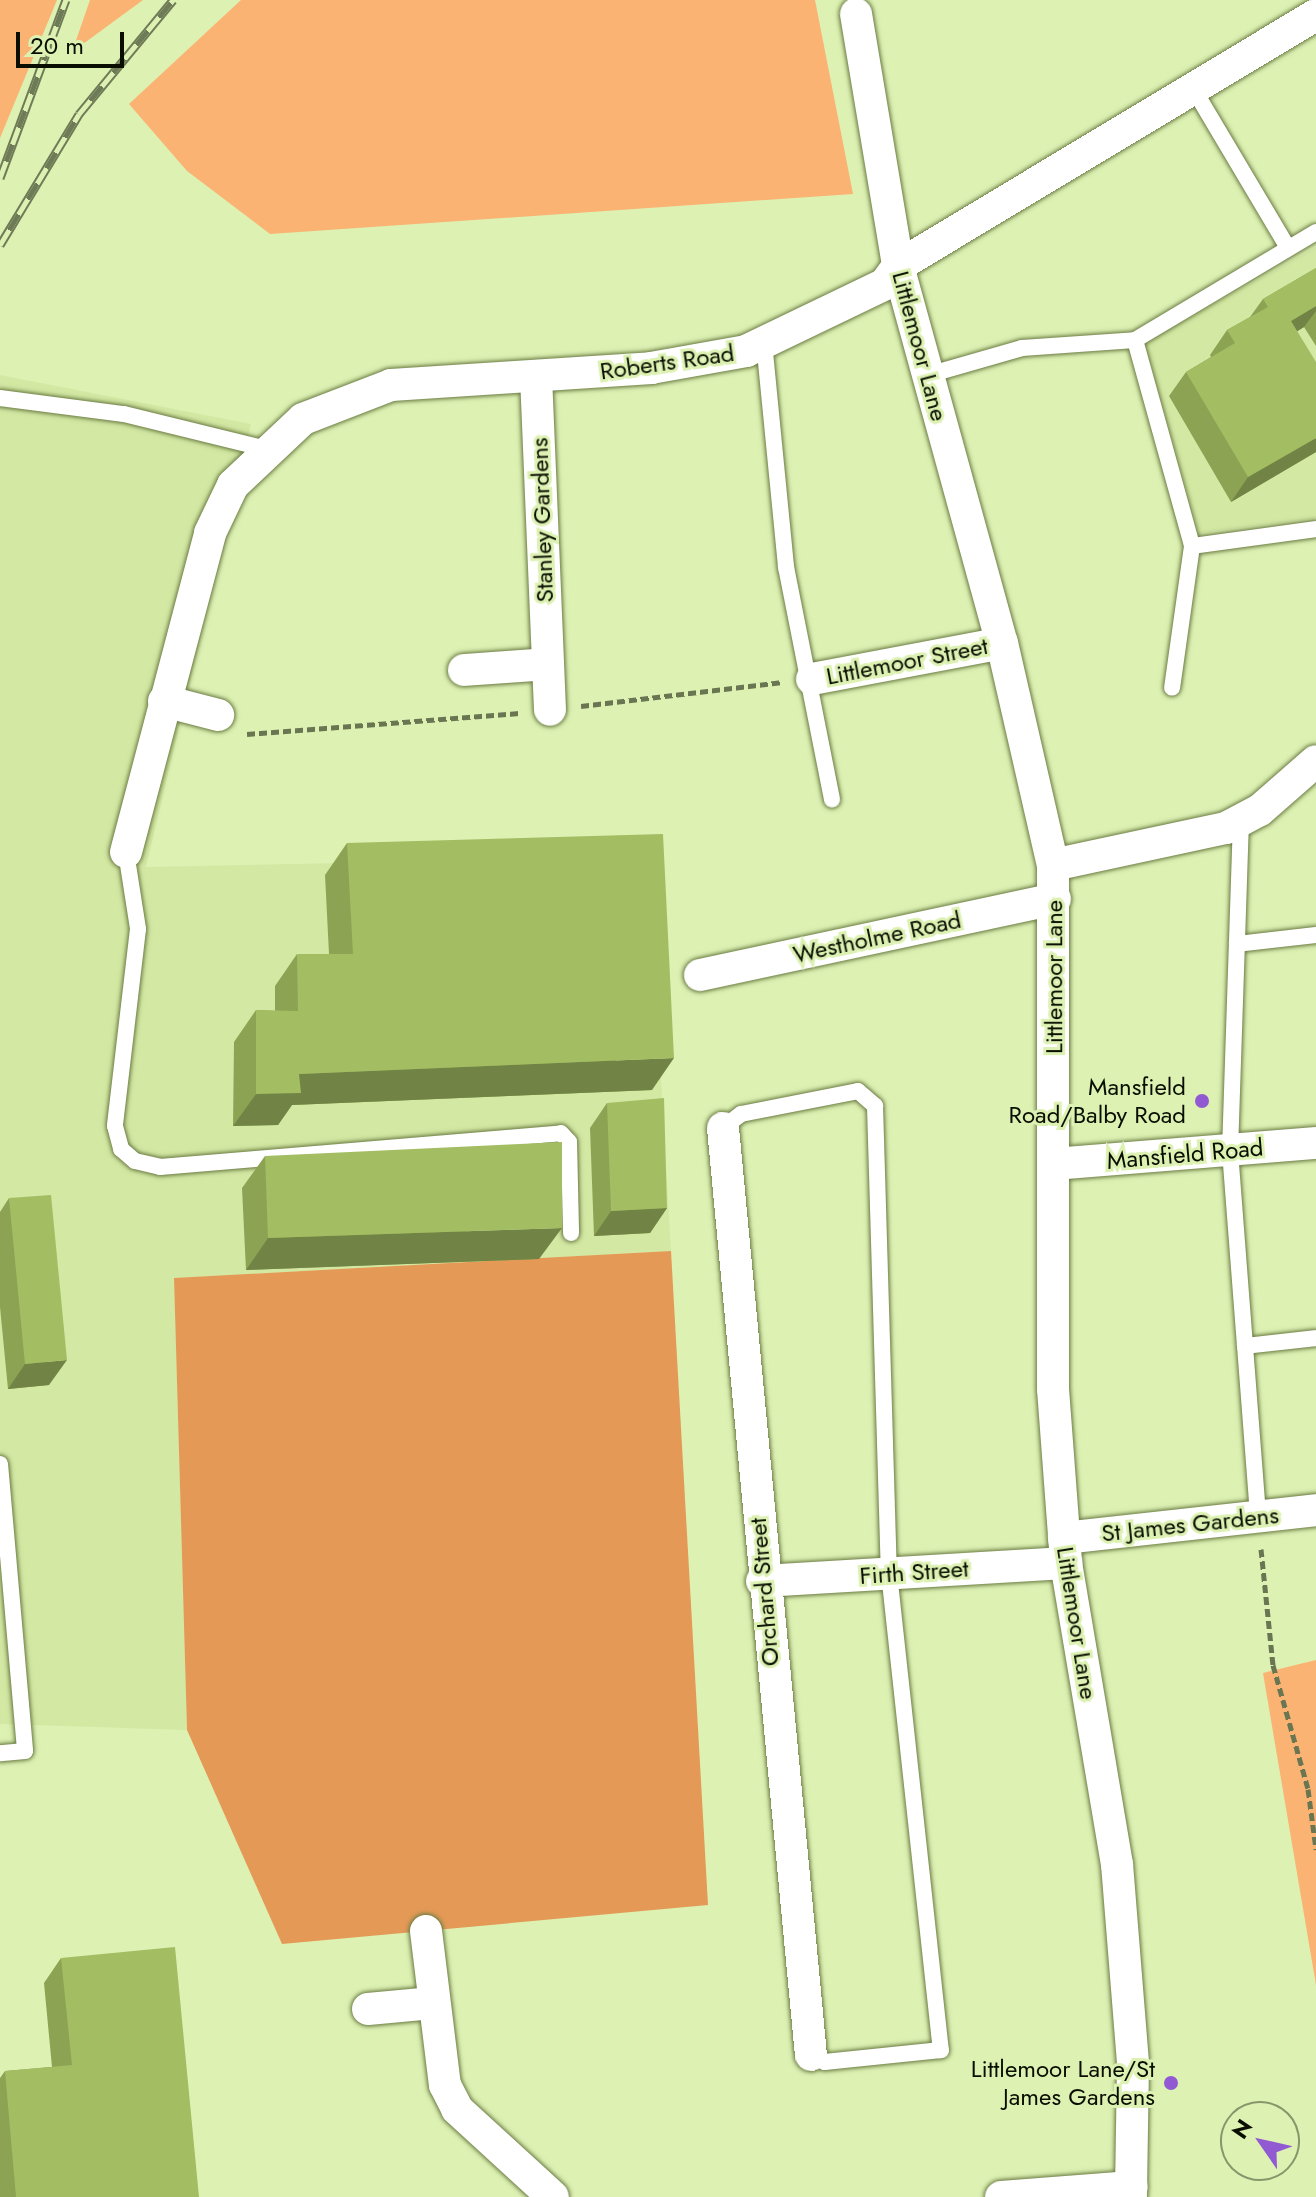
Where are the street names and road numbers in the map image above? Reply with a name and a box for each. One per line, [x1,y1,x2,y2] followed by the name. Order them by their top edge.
[886,268,954,424] street label: Littlemoor Lane
[598,338,736,386] street label: Roberts Road
[525,437,559,603] street label: Stanley Gardens
[824,631,990,691] street label: Littlemoor Street
[1040,900,1068,1054] street label: Littlemoor Lane
[790,905,964,969] street label: Westholme Road
[1106,1133,1264,1175] street label: Mansfield Road
[1100,1500,1280,1548] street label: St James Gardens
[743,1517,785,1667] street label: Orchard Street
[1051,1545,1103,1701] street label: Littlemoor Lane
[858,1554,970,1590] street label: Firth Street

